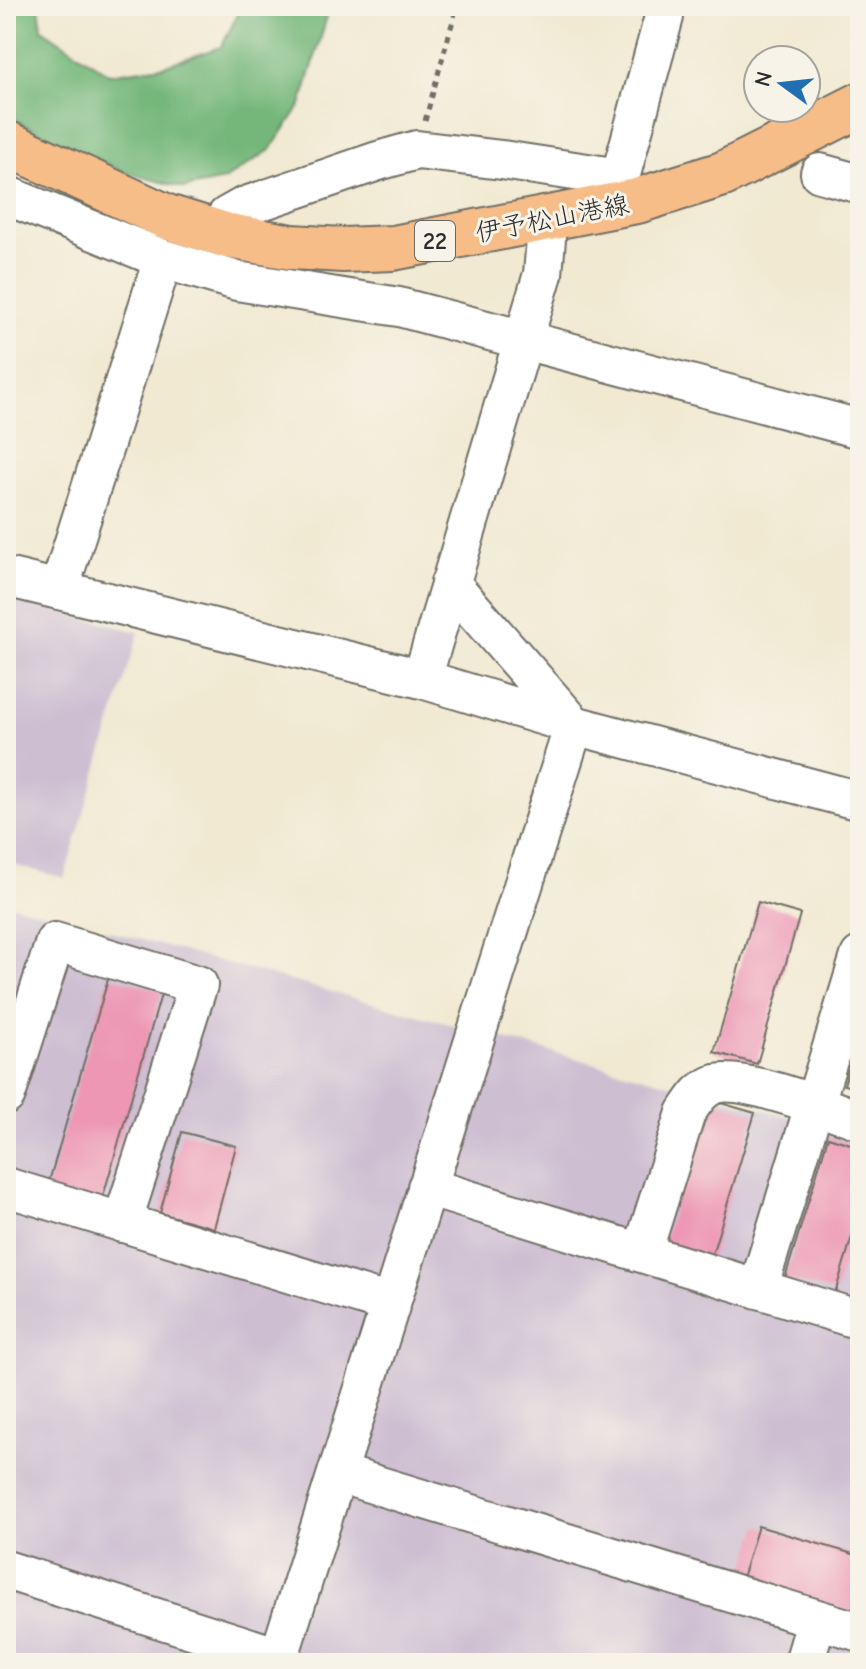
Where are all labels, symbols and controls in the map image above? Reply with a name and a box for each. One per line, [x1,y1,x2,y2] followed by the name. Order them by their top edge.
[742,44,822,124] north arrow
[749,69,778,89] text: N
[473,189,632,249] street label: 伊予松山港線
[415,221,455,261] road number: 22

